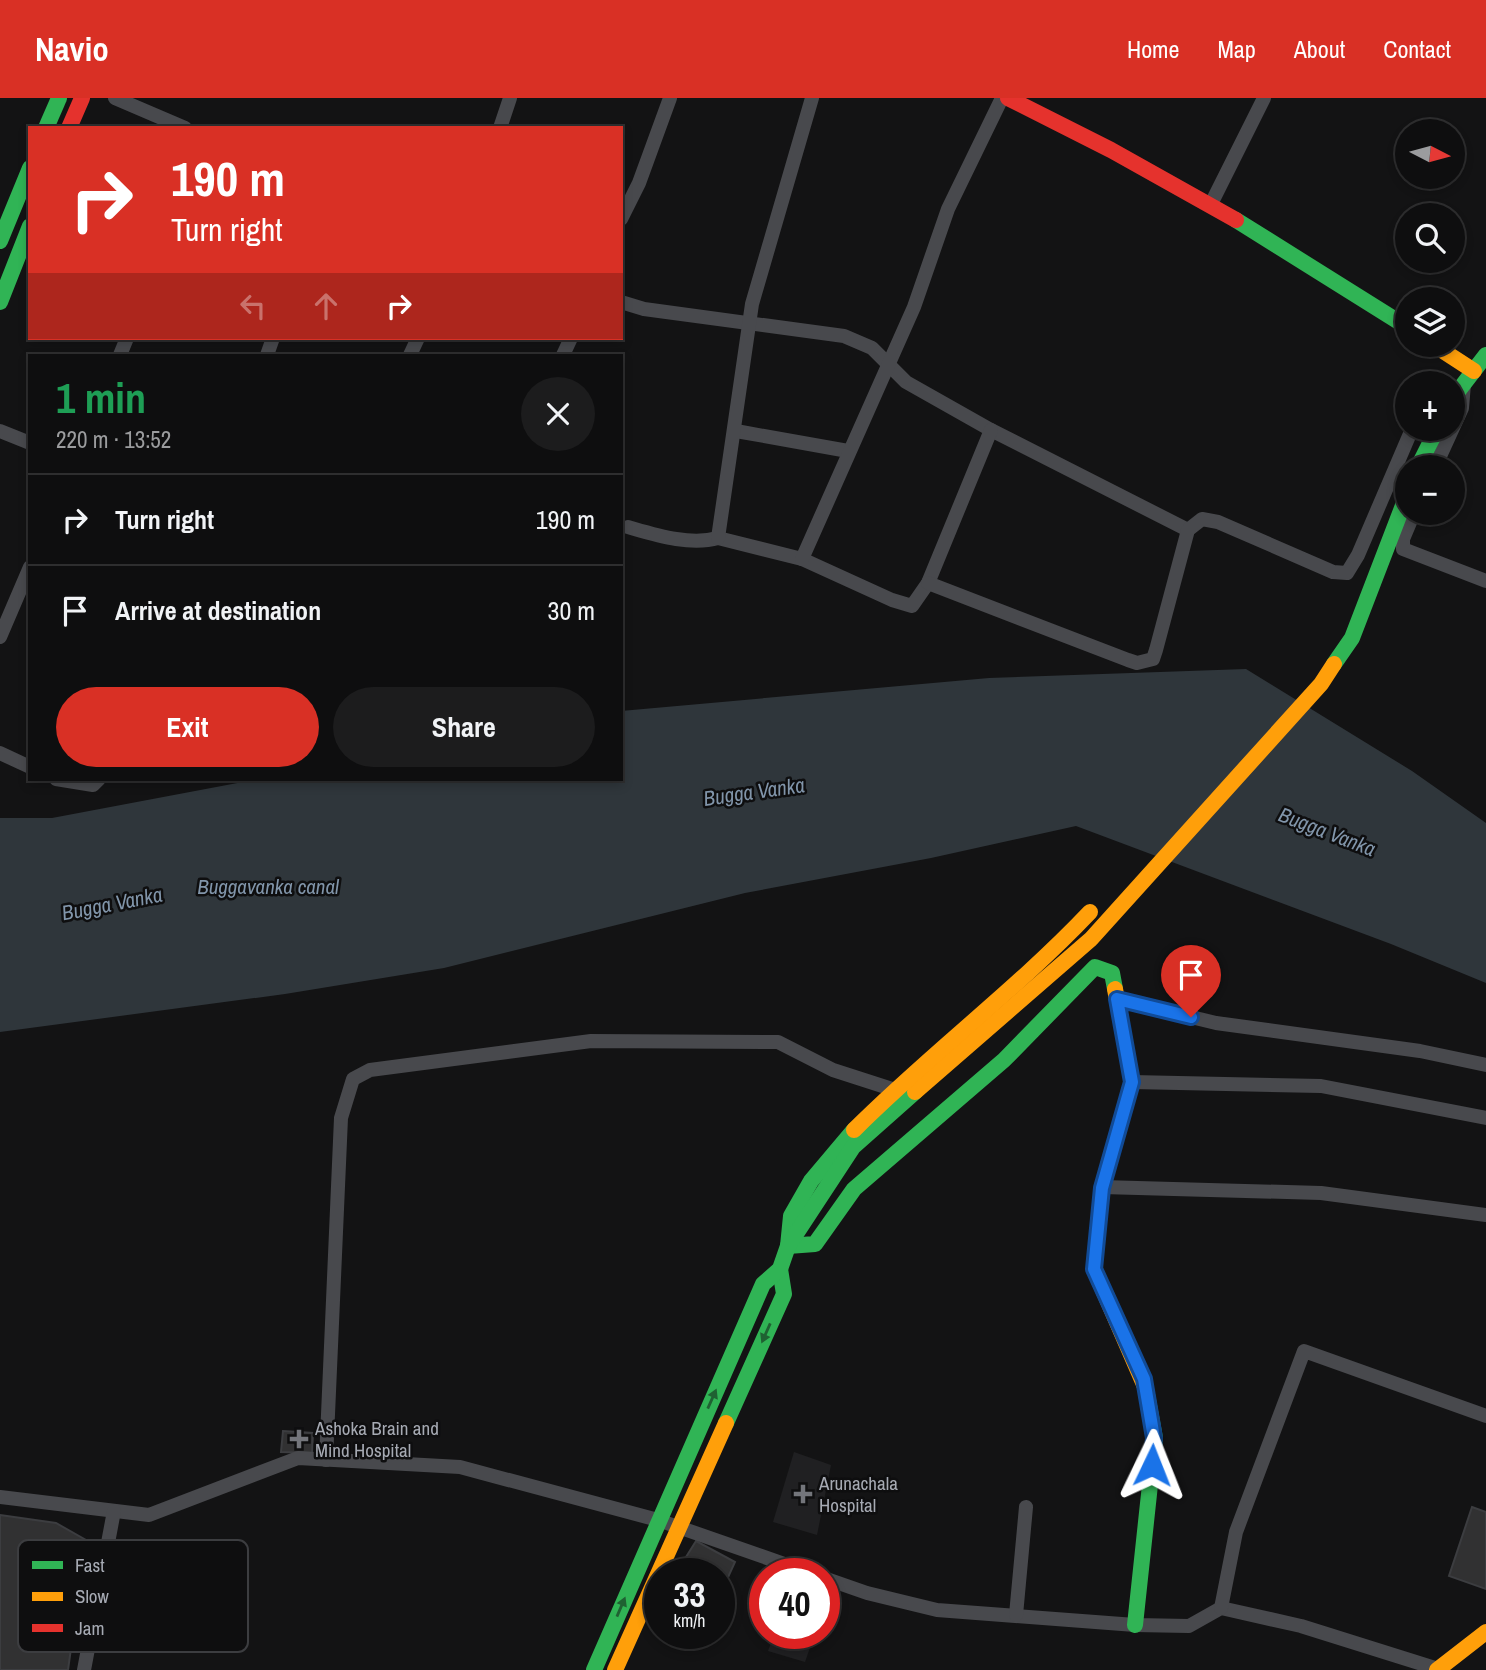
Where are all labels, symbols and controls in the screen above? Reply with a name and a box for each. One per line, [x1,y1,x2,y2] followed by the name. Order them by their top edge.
[35,27,109,71] text: Navio
[1127,33,1179,65] text: Home
[1217,33,1256,65] text: Map
[1294,33,1345,65] text: About
[1383,33,1451,65] text: Contact
[1395,119,1465,189] north arrow
[1395,119,1465,525] map controls
[171,145,285,211] text: 190 m
[56,154,147,245] icon: right
[1395,203,1465,273] button: search
[171,208,283,251] text: Turn right
[234,287,272,325] icon: left
[307,287,345,325] icon: ahead
[380,287,418,325] icon: right
[1395,287,1465,357] button: layers
[56,370,146,426] text: 1 min
[1395,371,1465,441] button: +
[521,377,595,451] button: close
[56,424,171,455] text: 220 m · 13:52
[1395,455,1465,525] button: −
[56,501,94,539] icon: right
[115,502,214,537] text: Turn right
[536,502,595,537] text: 190 m
[56,592,94,630] icon: arrive
[115,593,321,628] text: Arrive at destination
[548,593,595,628] text: 30 m
[56,687,319,767] button: Exit
[333,687,595,767] button: Share
[701,770,806,813] water label: Bugga Vanka
[1274,800,1380,863] water label: Bugga Vanka
[197,872,340,901] water label: Buggavanka canal
[59,880,165,927] water label: Bugga Vanka
[1161,945,1221,1017] pin
[1172,956,1210,994] icon: arrive
[761,1322,772,1343] one-way arrow
[707,1388,718,1409] one-way arrow
[314,1415,439,1463] place label: Ashoka Brain and Mind Hospital
[1115,1428,1189,1502] position arrow
[289,1429,309,1449] marker: Ashoka Brain and Mind Hospital
[818,1470,898,1518] place label: Arunachala Hospital
[793,1484,813,1504] marker: Arunachala Hospital
[18,1540,248,1652] legend
[75,1552,105,1578] text: Fast
[749,1558,840,1649] speed limit sign: 40
[674,1571,705,1618] text: 33
[75,1583,110,1609] text: Slow
[615,1596,626,1617] one-way arrow
[674,1608,706,1633] text: km/h
[75,1615,104,1641] text: Jam

